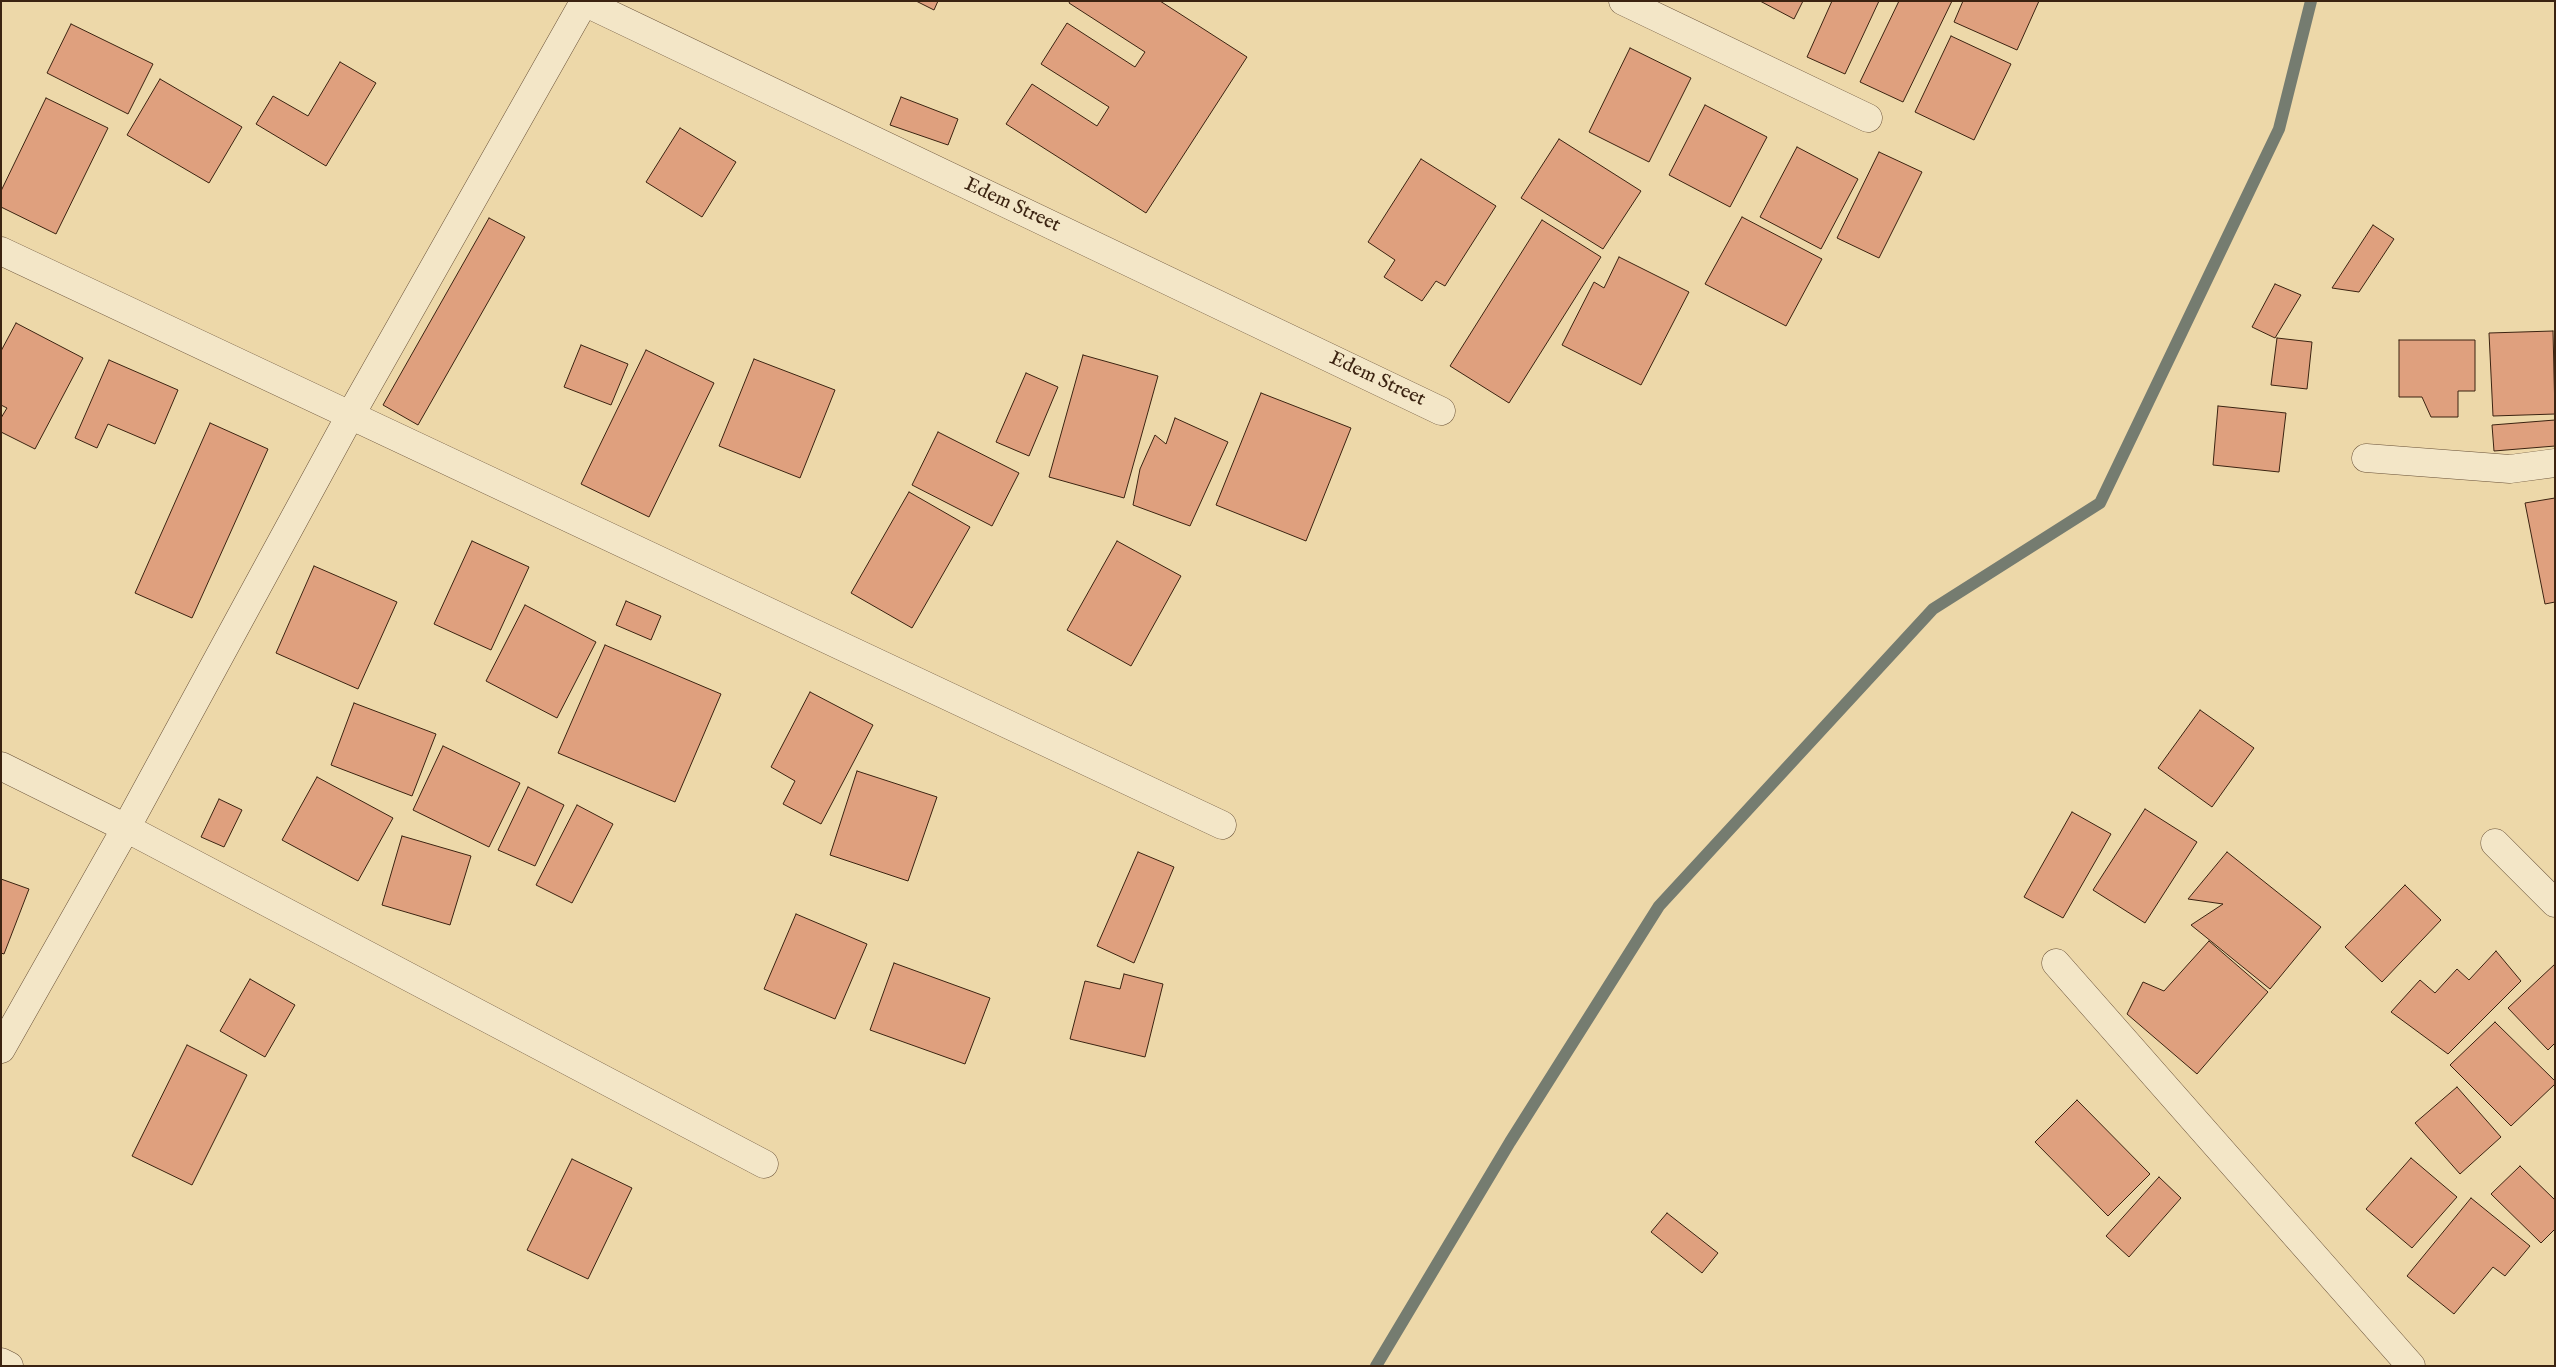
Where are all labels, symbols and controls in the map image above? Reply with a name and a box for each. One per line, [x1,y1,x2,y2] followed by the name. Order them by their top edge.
[960,173,1064,239] street label: Edem Street
[1325,347,1429,413] street label: Edem Street

